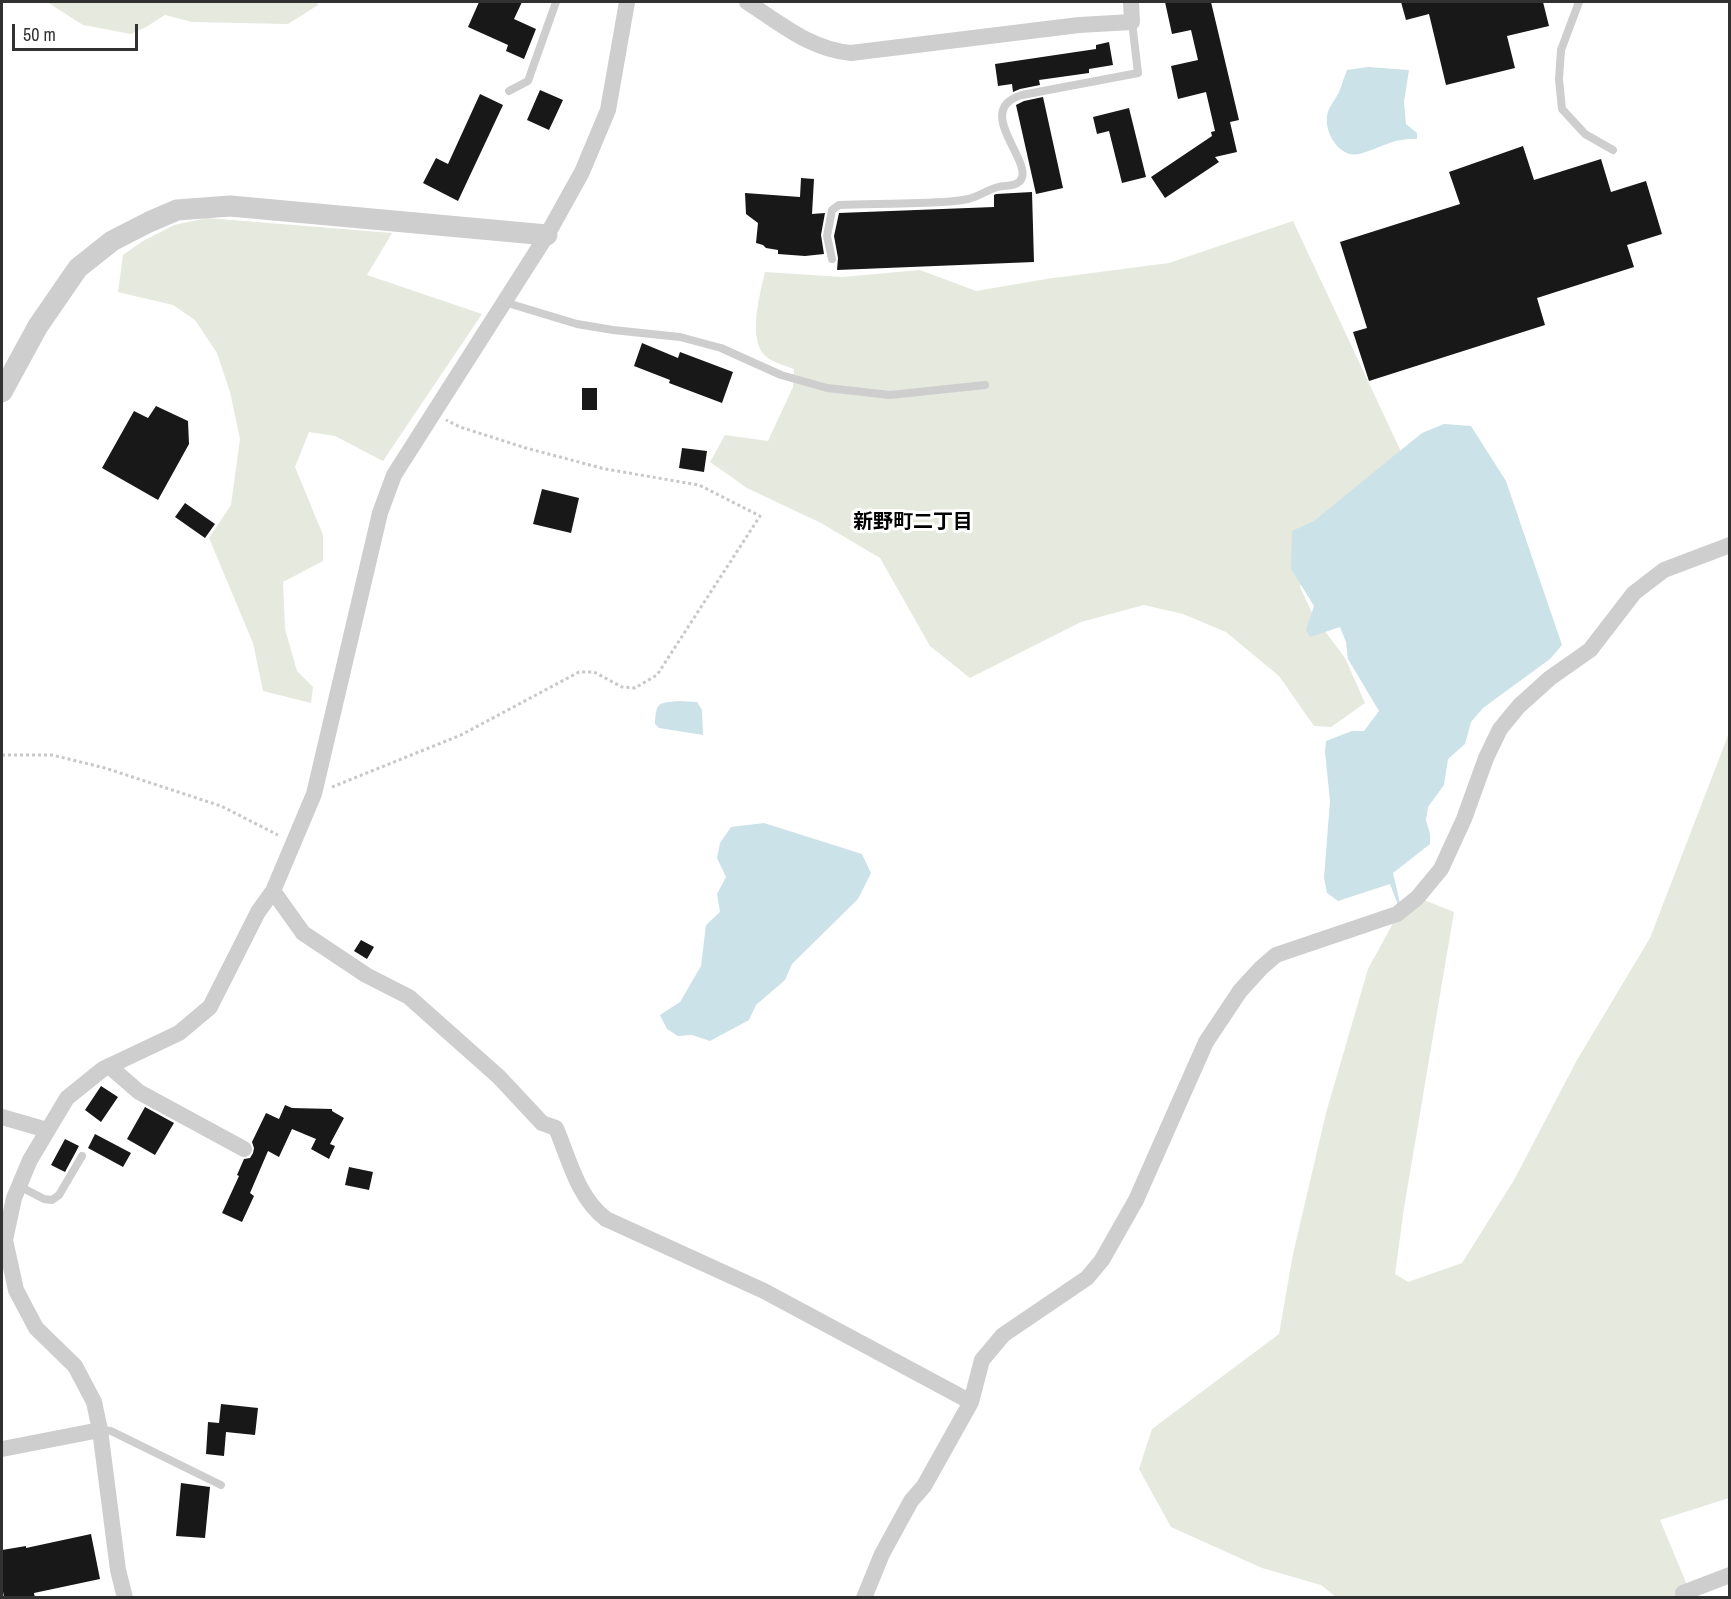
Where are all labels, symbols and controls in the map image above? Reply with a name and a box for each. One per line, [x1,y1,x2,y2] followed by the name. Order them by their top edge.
[15,12,141,50] scale bar
[23,22,56,47] text: 50 m
[853,511,973,535] district label: 新野町二丁目

